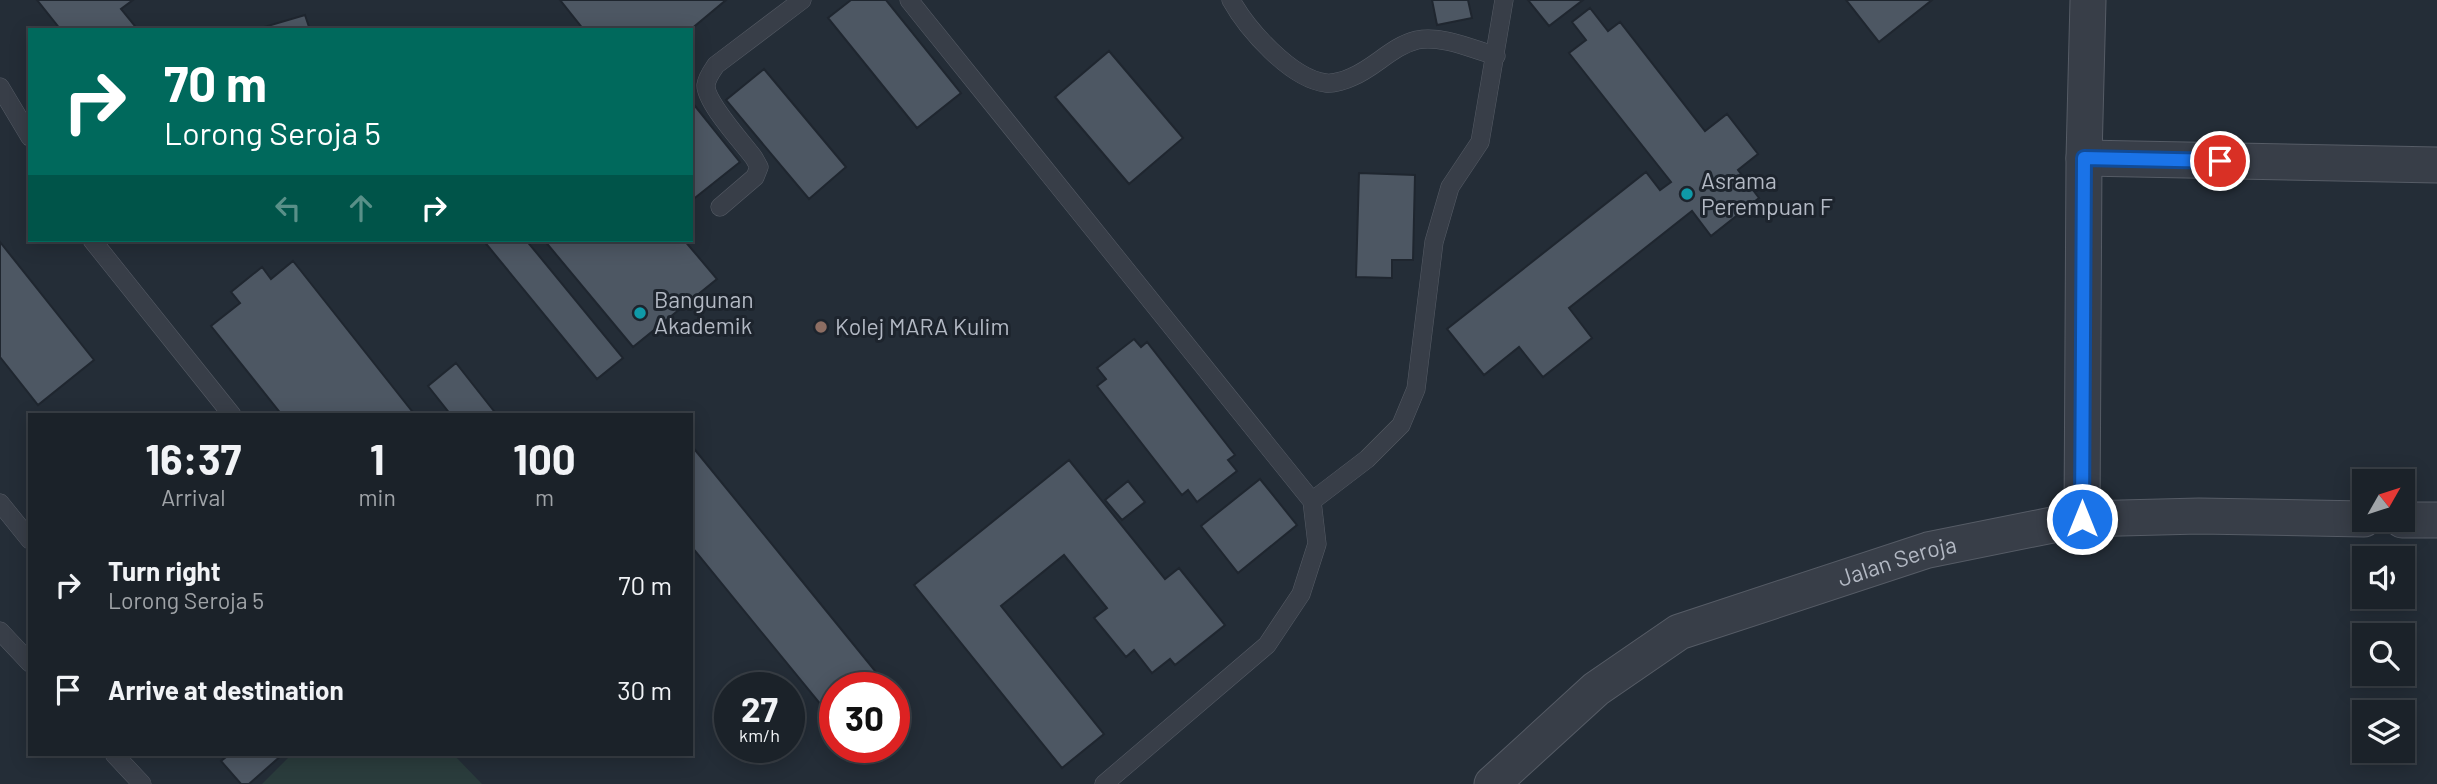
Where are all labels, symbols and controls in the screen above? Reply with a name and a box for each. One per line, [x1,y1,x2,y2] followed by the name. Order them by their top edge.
[164,53,267,112] text: 70 m
[49,56,140,147] icon: right
[164,113,381,151] text: Lorong Seroja 5
[2190,131,2250,191] pin
[2201,142,2239,180] icon: arrive
[1701,166,1833,220] place label: Asrama Perempuan F
[1679,186,1695,202] marker: Asrama Perempuan F
[269,189,307,227] icon: left
[342,189,380,227] icon: ahead
[415,189,453,227] icon: right
[654,285,754,339] place label: Bangunan Akademik
[632,305,648,321] marker: Bangunan Akademik
[835,312,1009,340] place label: Kolej MARA Kulim
[813,319,829,335] marker: Kolej MARA Kulim
[145,433,241,483] text: 16:37
[370,433,385,483] text: 1
[513,433,576,483] text: 100
[2352,469,2415,532] north arrow
[2352,469,2415,763] map controls
[2045,482,2119,556] position arrow
[161,483,225,511] text: Arrival
[359,483,396,511] text: min
[535,483,554,511] text: m
[1834,530,1959,592] street label: Jalan Seroja
[2352,546,2415,609] button: sound
[108,555,221,586] text: Turn right
[49,566,87,604] icon: right
[618,569,672,600] text: 70 m
[108,586,264,614] text: Lorong Seroja 5
[2352,623,2415,686] button: search
[49,671,87,709] icon: arrive
[819,672,910,763] speed limit sign: 30
[108,674,344,705] text: Arrive at destination
[617,674,672,705] text: 30 m
[741,687,778,729] text: 27
[2352,700,2415,763] button: layers
[739,724,780,746] text: km/h

